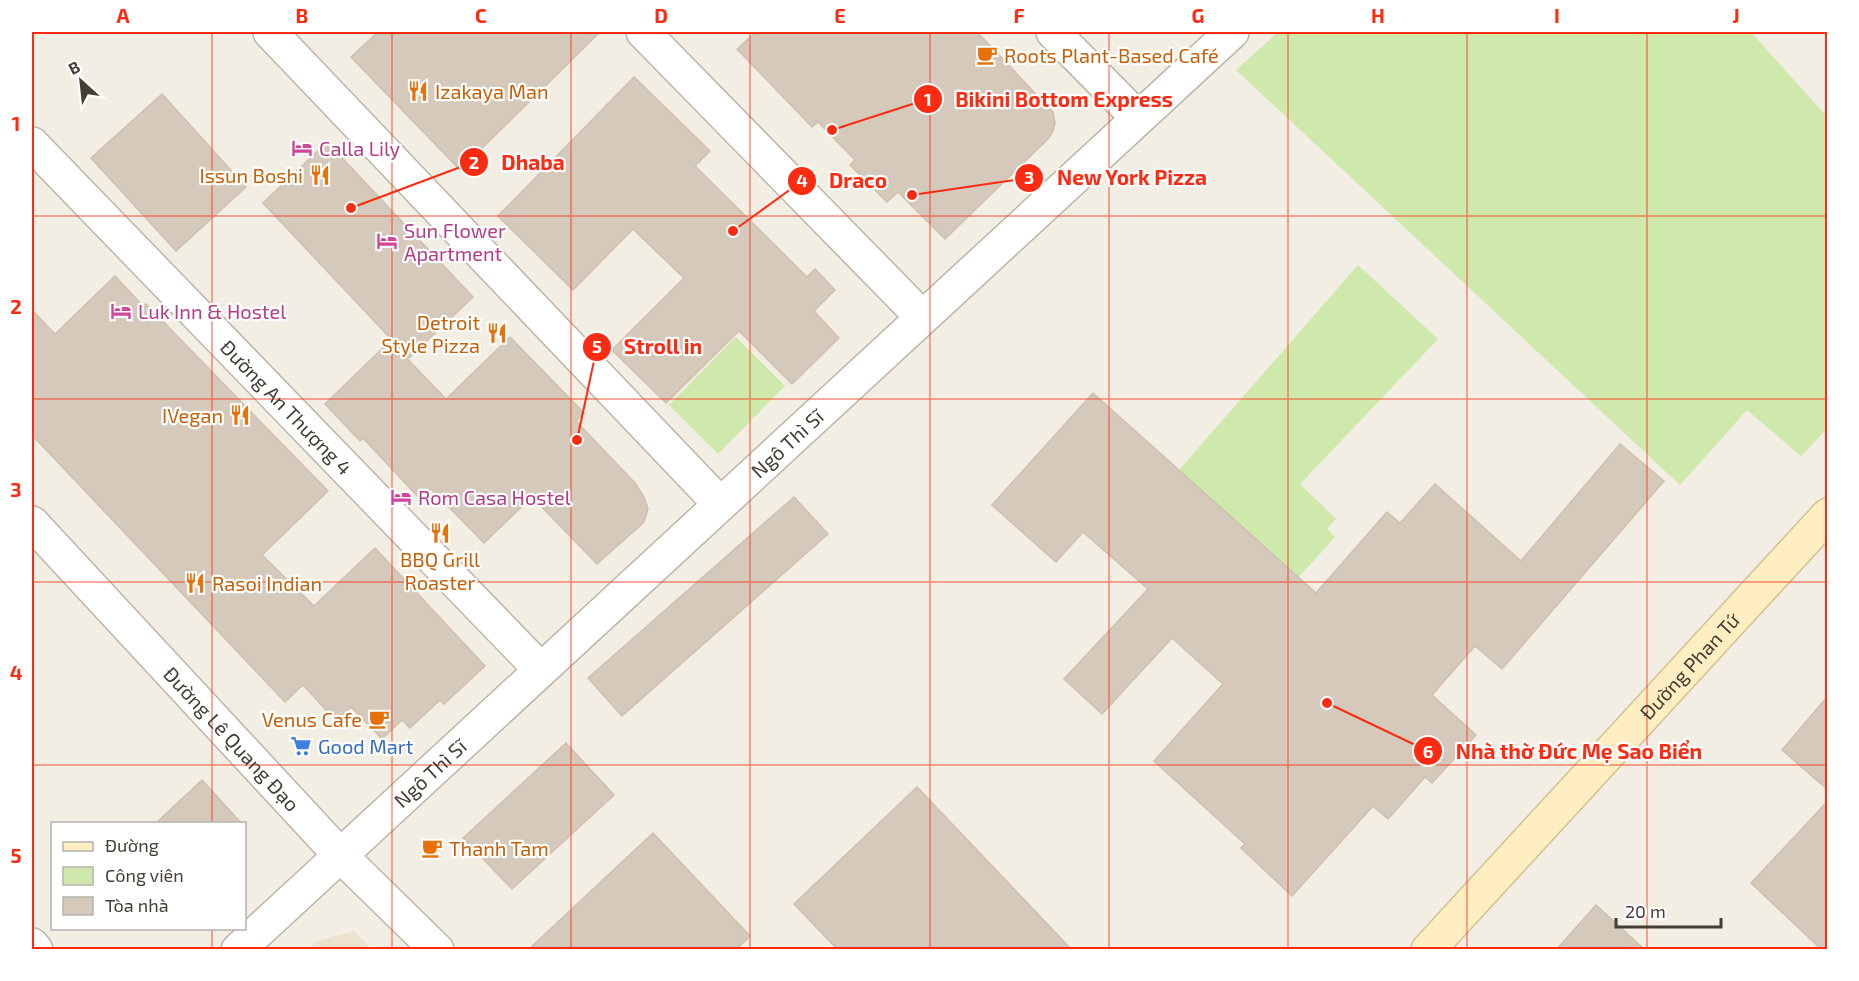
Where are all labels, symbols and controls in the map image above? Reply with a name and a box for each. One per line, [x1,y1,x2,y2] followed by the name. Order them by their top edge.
[116,3,130,27] text: A
[296,3,308,27] text: B
[475,3,487,27] text: C
[654,3,668,27] text: D
[834,3,846,27] text: E
[1013,3,1025,27] text: F
[1192,3,1204,27] text: G
[1371,3,1385,27] text: H
[1554,3,1560,27] text: I
[1732,3,1740,27] text: J
[975,43,999,67] cafe icon: Roots Plant-Based Café
[1004,43,1219,67] place label: Roots Plant-Based Café
[51,51,111,111] north arrow
[65,56,83,78] text: B
[406,79,430,103] restaurant icon: Izakaya Man
[435,79,549,103] place label: Izakaya Man
[913,80,1184,119] callout: Bikini Bottom Express
[955,86,1173,111] text: Bikini Bottom Express
[924,88,932,110] text: 1
[12,111,20,135] text: 1
[290,136,314,160] hotel icon: Calla Lily
[319,136,400,160] place label: Calla Lily
[459,143,576,182] callout: Dhaba
[501,149,565,174] text: Dhaba
[469,151,479,173] text: 2
[1014,159,1219,198] callout: New York Pizza
[787,161,899,200] callout: Draco
[199,163,303,187] place label: Issun Boshi
[308,163,332,187] restaurant icon: Issun Boshi
[1057,164,1207,189] text: New York Pizza
[1024,166,1034,188] text: 3
[829,167,887,192] text: Draco
[796,169,808,191] text: 4
[404,218,506,265] place label: Sun Flower Apartment
[375,229,399,253] hotel icon: Sun Flower Apartment
[10,294,22,318] text: 2
[109,299,133,323] hotel icon: Luk Inn & Hostel
[138,299,286,323] place label: Luk Inn & Hostel
[381,310,480,357] place label: Detroit Style Pizza
[485,321,509,345] restaurant icon: Detroit Style Pizza
[582,328,715,367] callout: Stroll in
[624,333,702,358] text: Stroll in
[216,335,357,479] street label: Đường An Thượng 4
[592,335,602,357] text: 5
[162,403,223,427] place label: IVegan
[228,403,252,427] restaurant icon: IVegan
[746,403,829,482] street label: Ngô Thì Sĩ
[10,477,22,501] text: 3
[389,485,413,509] hotel icon: Rom Casa Hostel
[418,485,571,509] place label: Rom Casa Hostel
[428,521,452,545] restaurant icon: BBQ Grill Roaster
[400,547,480,594] place label: BBQ Grill Roaster
[183,571,207,595] restaurant icon: Rasoi Indian
[212,571,322,595] place label: Rasoi Indian
[1634,607,1745,724] street label: Đường Phan Tứ
[10,660,23,684] text: 4
[159,661,305,816] street label: Đường Lê Quang Đạo
[262,707,362,731] place label: Venus Cafe
[367,707,391,731] cafe icon: Venus Cafe
[1413,732,1714,771] callout: Nhà thờ Đức Mẹ Sao Biển
[389,733,472,812] street label: Ngô Thì Sĩ
[289,734,313,758] supermarket icon: Good Mart
[318,734,414,758] place label: Good Mart
[1456,738,1702,763] text: Nhà thờ Đức Mẹ Sao Biển
[1423,740,1433,762] text: 6
[51,822,246,930] legend
[105,834,159,856] text: Đường
[420,836,444,860] cafe icon: Thanh Tam
[449,836,549,860] place label: Thanh Tam
[10,843,22,867] text: 5
[105,864,184,886] text: Công viên
[1616,891,1721,929] scale bar
[105,894,169,916] text: Tòa nhà
[1625,900,1666,922] text: 20 m

